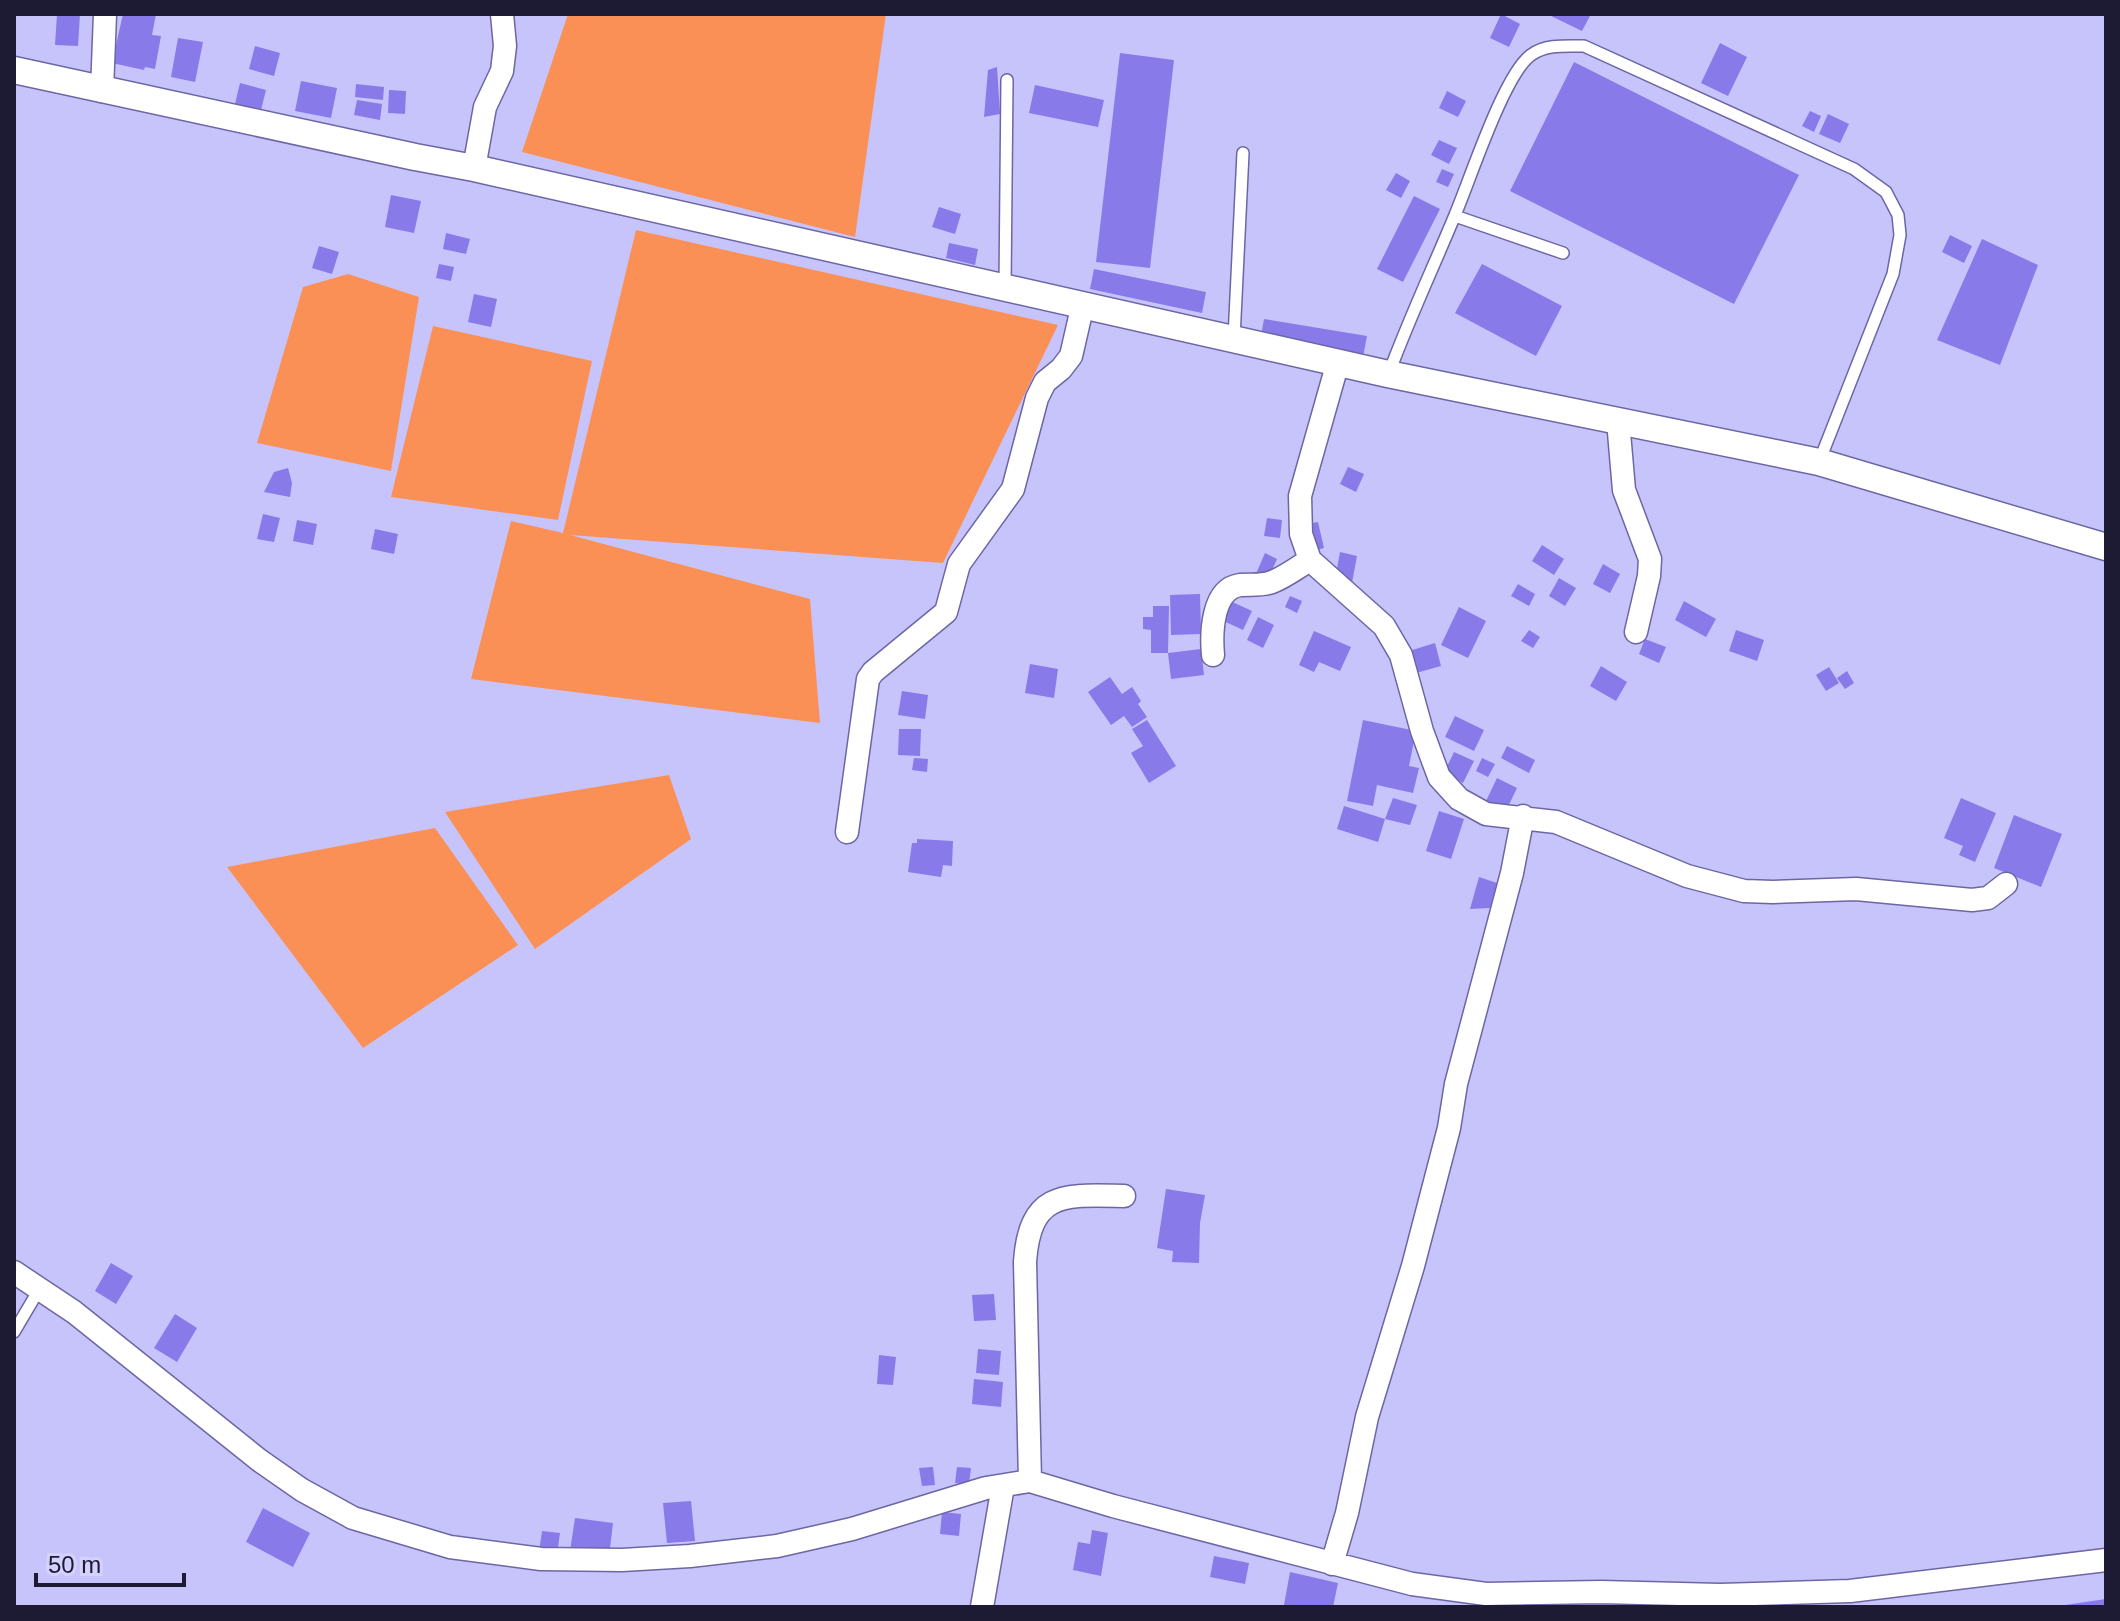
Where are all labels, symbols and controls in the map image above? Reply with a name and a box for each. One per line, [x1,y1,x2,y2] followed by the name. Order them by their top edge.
[36,1537,184,1587] scale bar
[48,1551,101,1578] text: 50 m

